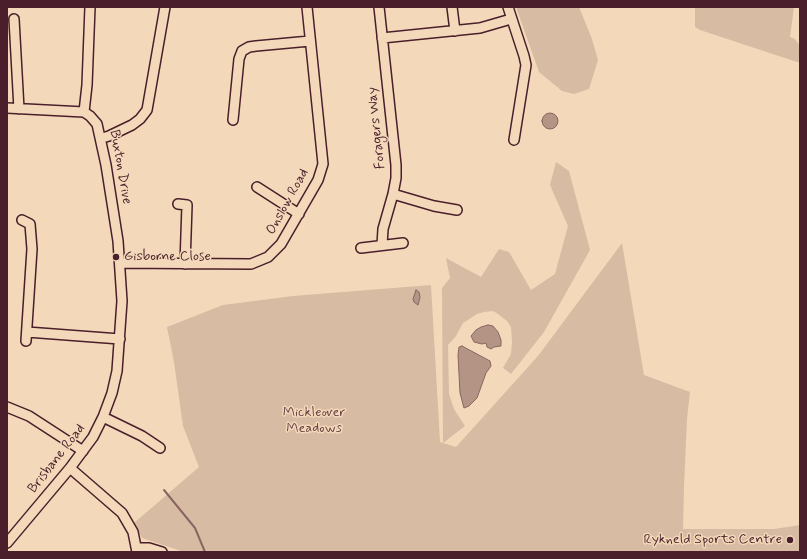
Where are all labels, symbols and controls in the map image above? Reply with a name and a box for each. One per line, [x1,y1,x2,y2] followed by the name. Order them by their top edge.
[364,86,390,170] street label: Foragers Way
[105,128,135,206] street label: Buxton Drive
[263,166,313,238] street label: Onslow Road
[124,249,211,265] place label: Gisborne Close
[111,252,121,262] marker: Gisborne Close
[283,405,345,438] park label: Mickleover Meadows
[25,421,89,497] street label: Brisbane Road
[644,532,782,548] place label: Rykneld Sports Centre
[785,535,795,545] marker: Rykneld Sports Centre

